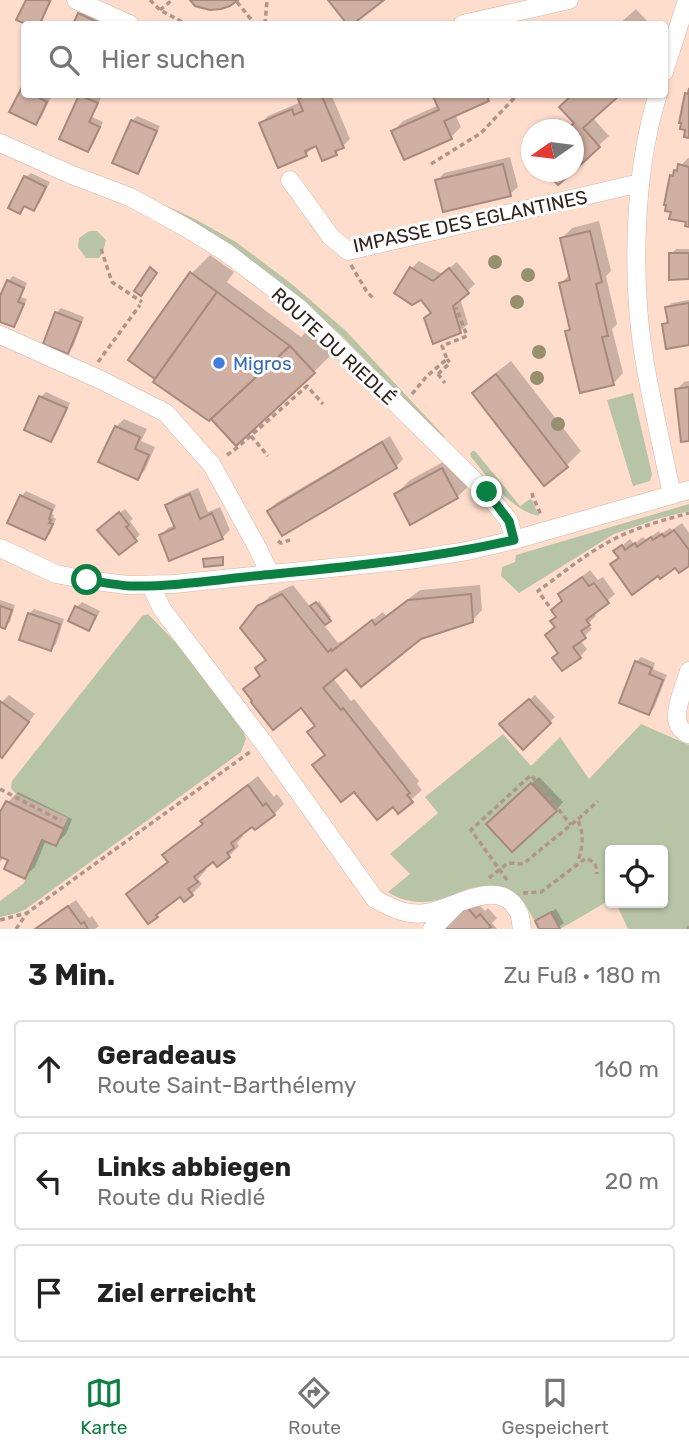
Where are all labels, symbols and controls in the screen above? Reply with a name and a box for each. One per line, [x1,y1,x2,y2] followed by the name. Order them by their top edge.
[21,21,668,98] search box
[45,41,83,79] icon: search
[101,44,246,75] text: Hier suchen
[521,119,584,182] north arrow
[351,185,589,258] street label: IMPASSE DES EGLANTINES
[267,283,400,410] street label: ROUTE DU RIEDLÉ
[233,352,292,375] place label: Migros
[211,355,227,371] marker: Migros
[471,476,502,507] route end
[71,564,102,595] route start
[605,845,668,908] map controls
[605,845,668,908] button: locate
[28,957,115,993] text: 3 Min.
[503,961,661,989] text: Zu Fuß · 180 m
[97,1040,236,1071] text: Geradeaus
[30,1050,68,1088] icon: ahead
[595,1055,659,1083] text: 160 m
[97,1071,356,1099] text: Route Saint-Barthélemy
[97,1152,291,1183] text: Links abbiegen
[30,1162,68,1200] icon: left
[605,1167,659,1195] text: 20 m
[97,1183,265,1211] text: Route du Riedlé
[30,1274,68,1312] icon: arrive
[97,1278,256,1309] text: Ziel erreicht
[80,1374,127,1439] tab: Karte
[288,1374,341,1439] tab: Route
[501,1374,609,1439] tab: Gespeichert

